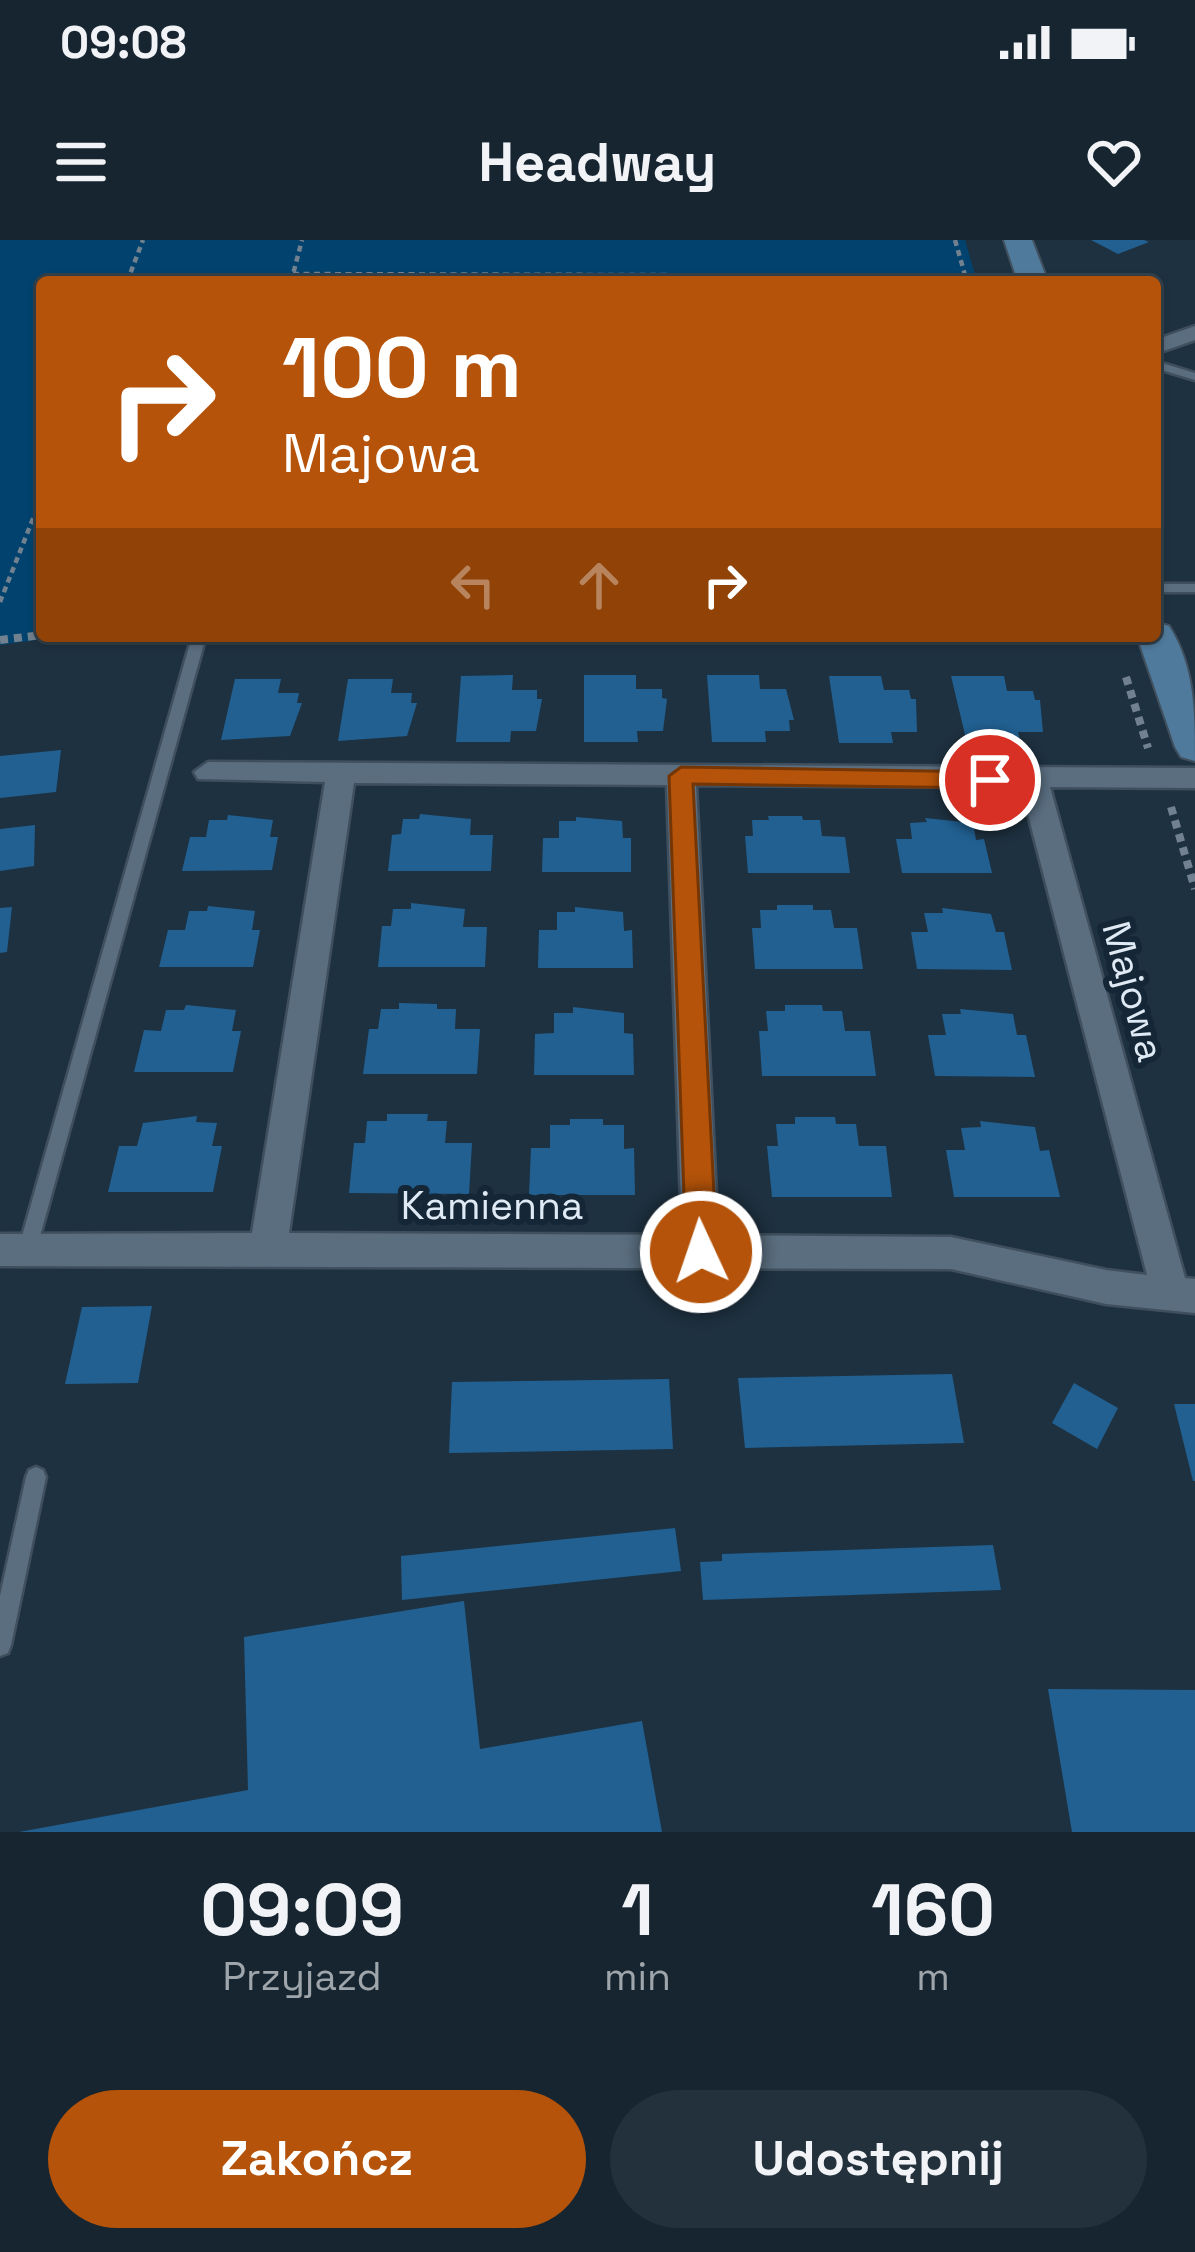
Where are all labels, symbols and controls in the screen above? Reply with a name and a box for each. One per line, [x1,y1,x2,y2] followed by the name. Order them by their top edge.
[60,14,187,71] text: 09:08
[479,128,716,197] text: Headway
[48,129,114,195] icon: menu
[1081,129,1147,195] icon: heart
[282,314,522,422] text: 100 m
[84,324,240,480] icon: right
[282,419,480,488] text: Majowa
[440,552,506,618] icon: left
[566,552,632,618] icon: ahead
[692,552,758,618] icon: right
[939,729,1041,831] pin
[957,747,1023,813] icon: arrive
[1091,916,1176,1066] street label: Majowa
[401,1181,583,1230] street label: Kamienna
[638,1189,764,1315] position arrow
[200,1864,404,1956] text: 09:09
[621,1864,654,1956] text: 1
[871,1864,995,1956] text: 160
[222,1952,382,2001] text: Przyjazd
[604,1952,671,2001] text: min
[916,1952,950,2001] text: m
[48,2090,586,2228] button: Zakończ
[610,2090,1147,2228] button: Udostępnij

